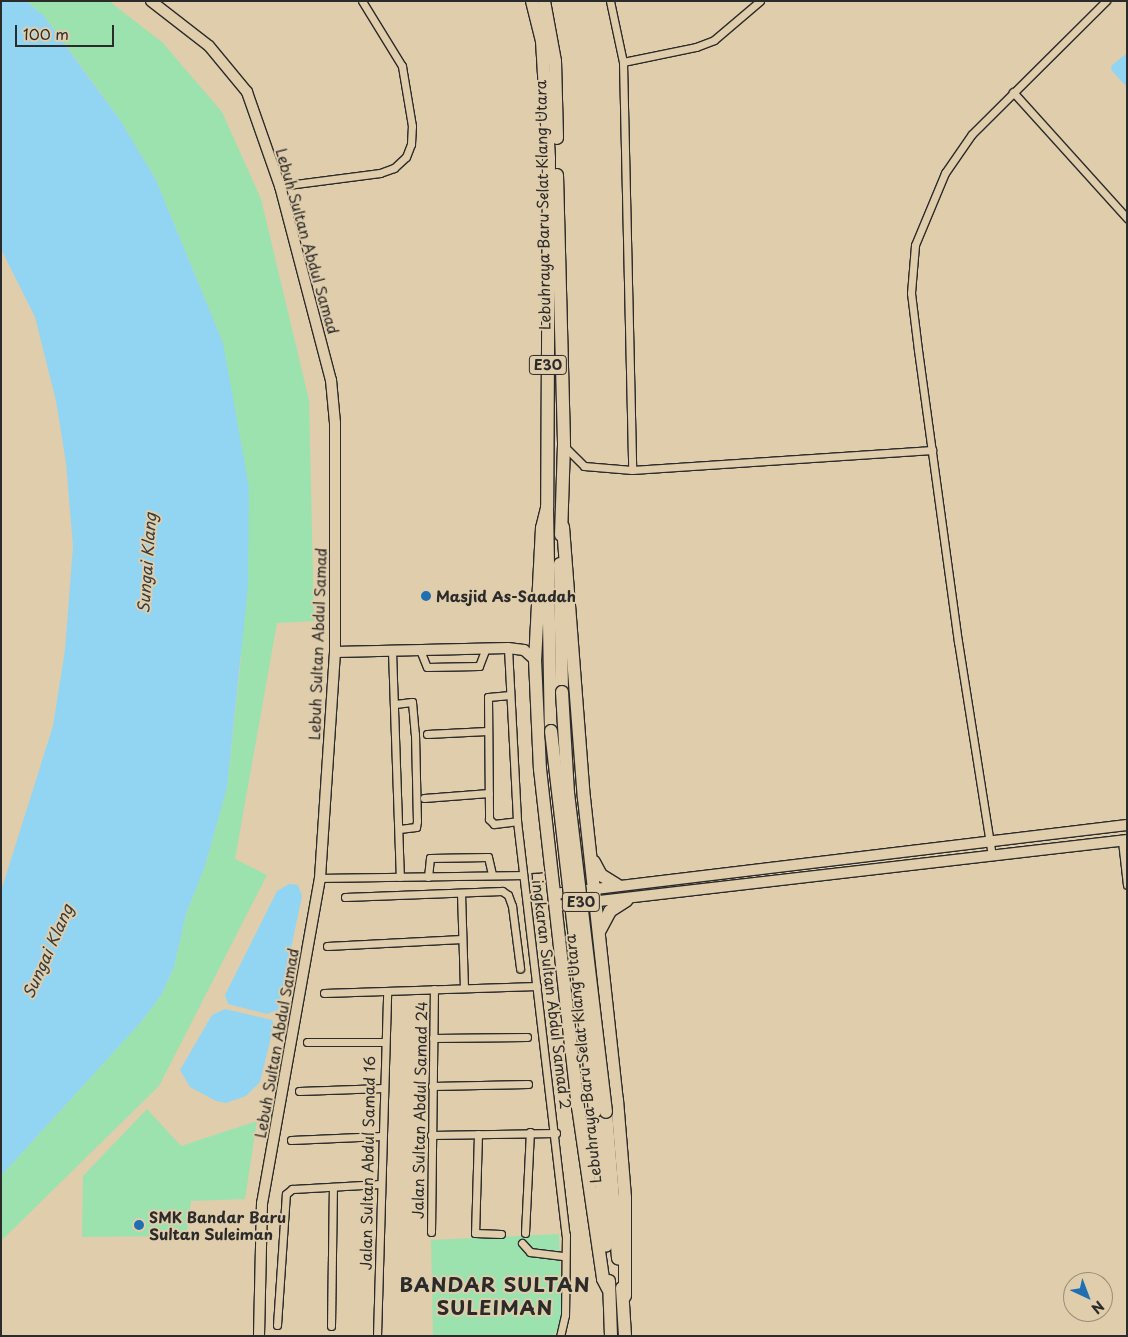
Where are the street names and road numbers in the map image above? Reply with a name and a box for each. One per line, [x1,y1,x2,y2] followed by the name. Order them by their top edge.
[531,79,553,331] street label: Lebuhraya Baru Selat Klang Utara
[273,145,343,337] street label: Lebuh Sultan Abdul Samad
[528,354,568,376] road number: E30
[305,547,329,741] street label: Lebuh Sultan Abdul Samad
[528,869,576,1111] street label: Lingkaran Sultan Abdul Samad 2
[561,890,601,914] road number: E30
[560,933,604,1185] street label: Lebuhraya Baru Selat Klang Utara
[250,946,302,1140] street label: Lebuh Sultan Abdul Samad
[408,1000,430,1220] street label: Jalan Sultan Abdul Samad 24
[356,1055,378,1271] street label: Jalan Sultan Abdul Samad 16

